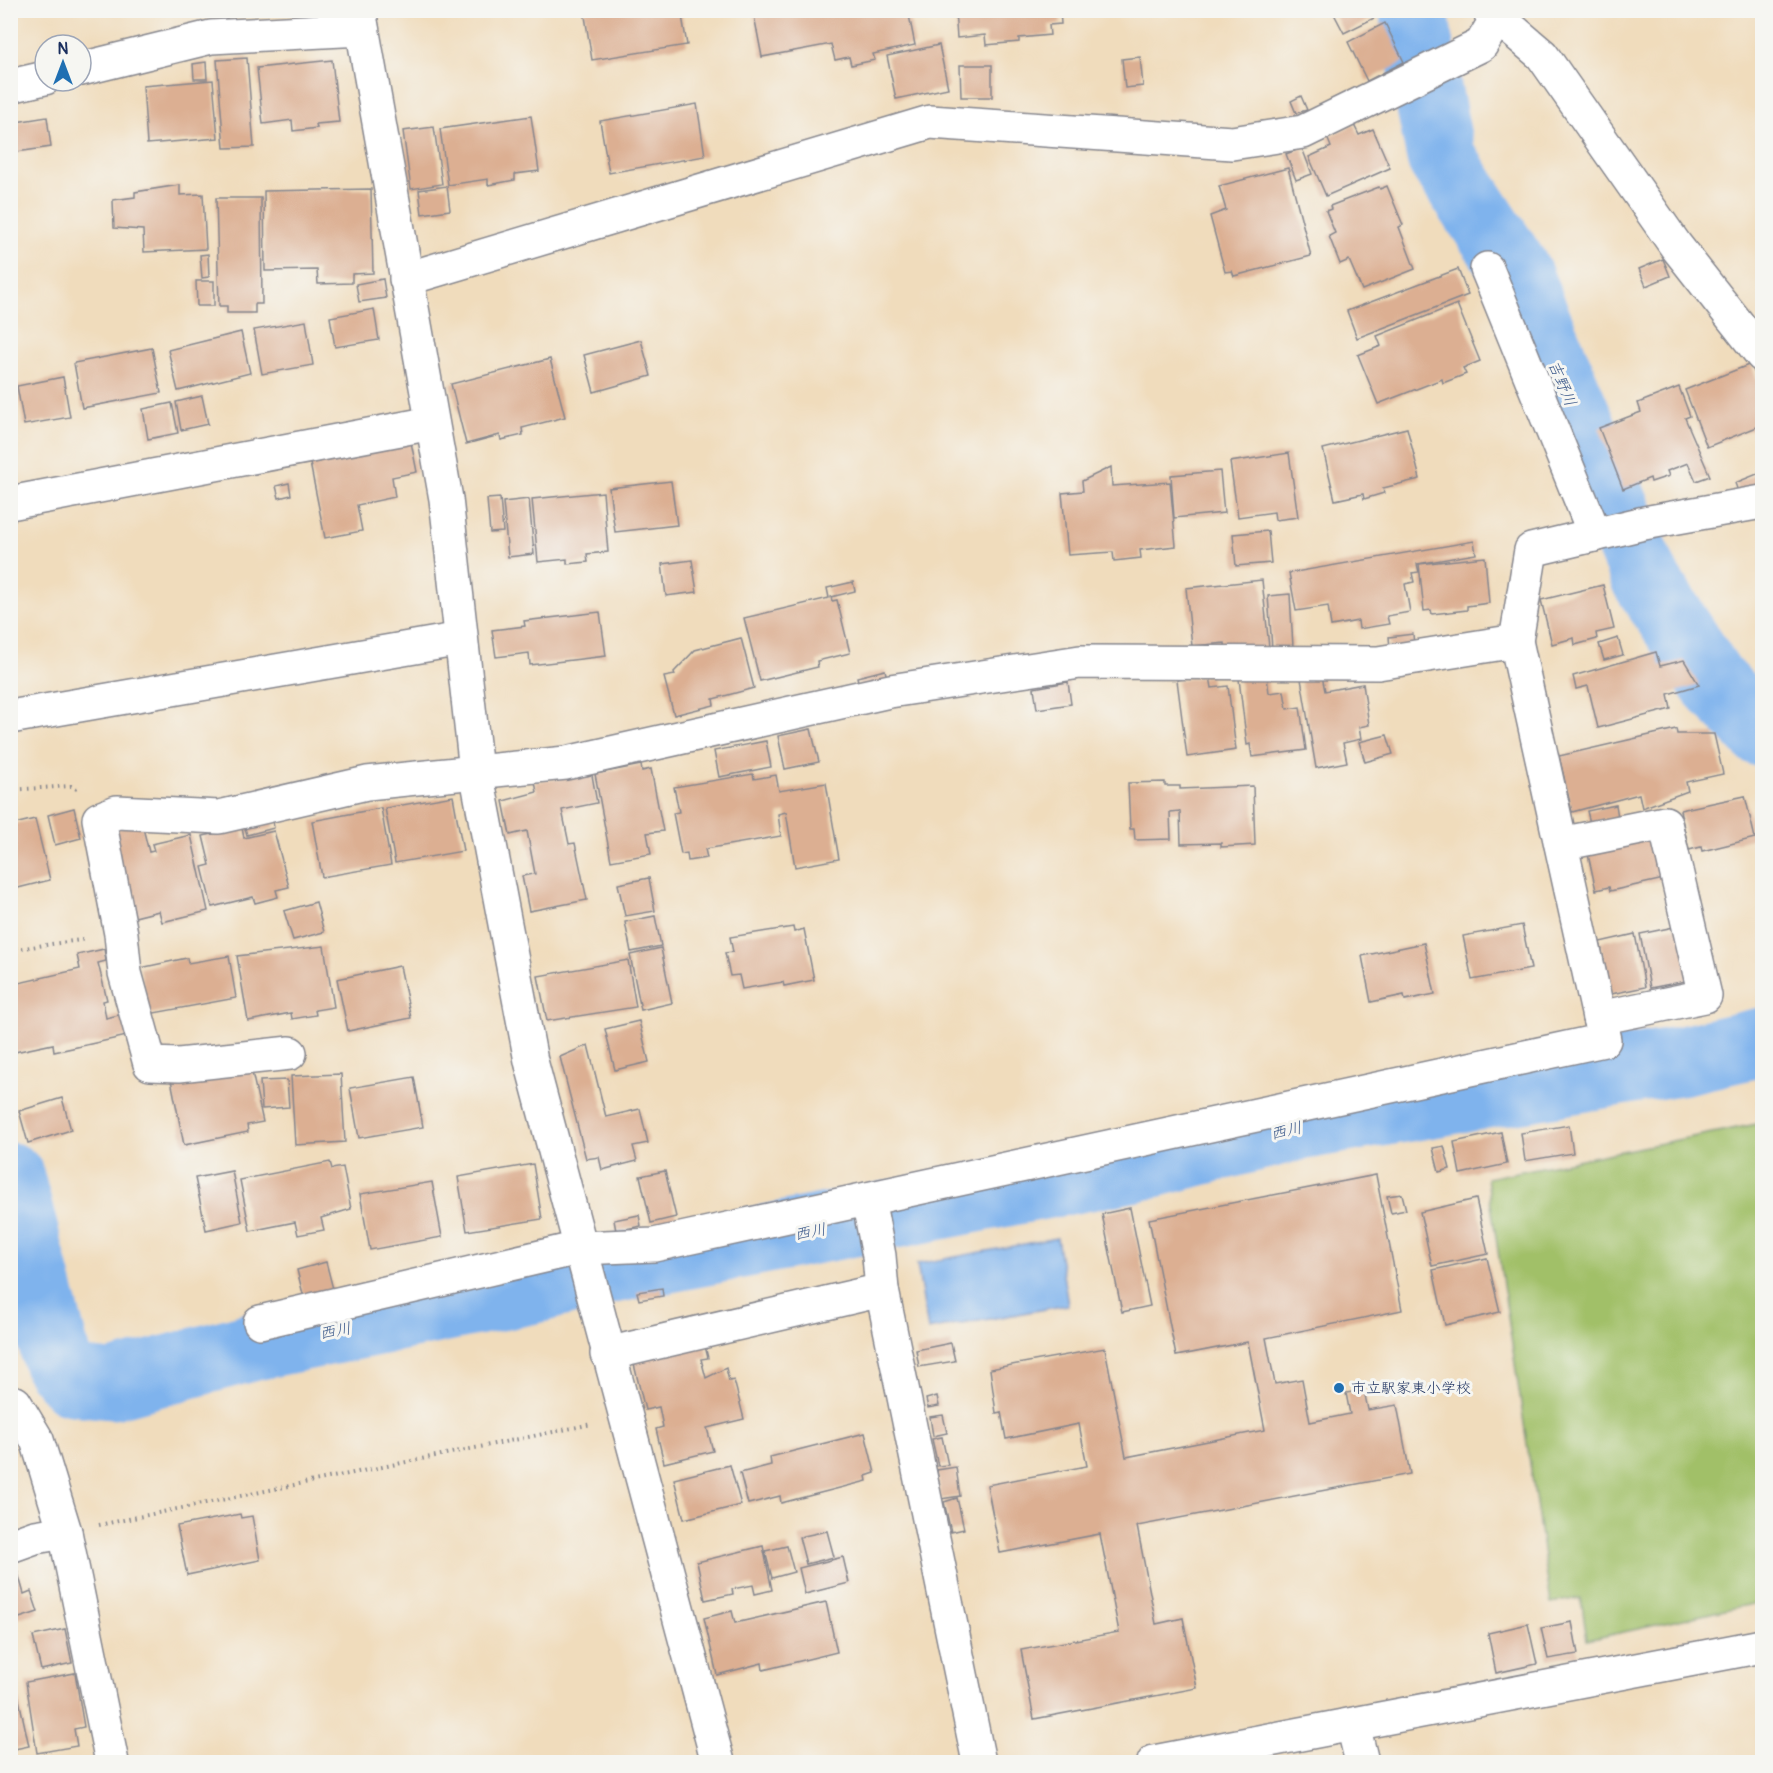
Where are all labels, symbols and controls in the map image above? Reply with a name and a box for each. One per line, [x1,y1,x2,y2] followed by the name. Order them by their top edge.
[33,33,93,93] north arrow
[58,39,69,59] text: N
[1543,357,1581,409] water label: 吉野川
[1268,1118,1304,1144] water label: 西川
[793,1219,828,1245] water label: 西川
[318,1318,353,1344] water label: 西川
[1351,1379,1471,1398] place label: 市立駅家東小学校
[1332,1381,1346,1395] marker: 市立駅家東小学校

